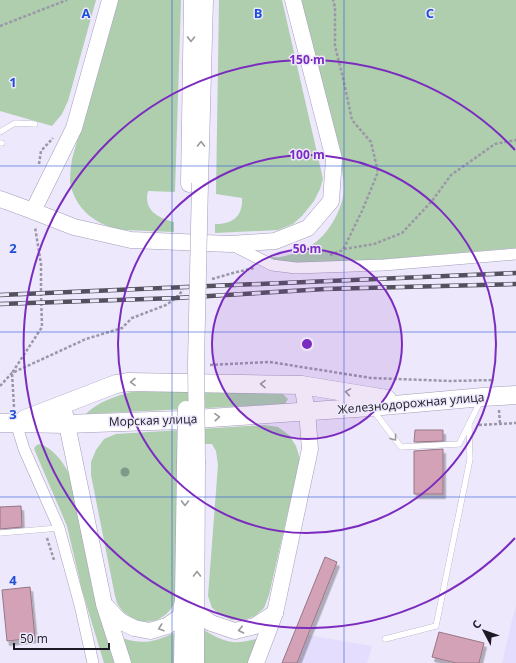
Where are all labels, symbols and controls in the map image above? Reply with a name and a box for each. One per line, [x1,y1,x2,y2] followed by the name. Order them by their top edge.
[82,4,91,22] text: A
[254,4,263,22] text: B
[426,4,434,22] text: C
[187,36,196,42] one-way arrow
[289,51,325,68] text: 150 m
[9,73,17,91] text: 1
[197,141,206,147] one-way arrow
[289,146,325,163] text: 100 m
[9,239,17,257] text: 2
[293,240,321,257] text: 50 m
[300,337,314,351] centre of rings
[130,378,136,386] one-way arrow
[260,380,266,388] one-way arrow
[337,388,485,418] street label: Железнодорожная улица
[345,388,351,397] one-way arrow
[9,405,17,423] text: 3
[109,410,197,430] street label: Морская улица
[214,413,220,422] one-way arrow
[389,434,397,441] one-way arrow
[181,500,189,506] one-way arrow
[9,571,17,589] text: 4
[193,571,201,577] one-way arrow
[464,611,504,651] north arrow
[468,617,484,632] text: С
[158,623,165,631] one-way arrow
[14,625,109,651] scale bar
[238,625,244,633] one-way arrow
[20,630,48,647] text: 50 m

